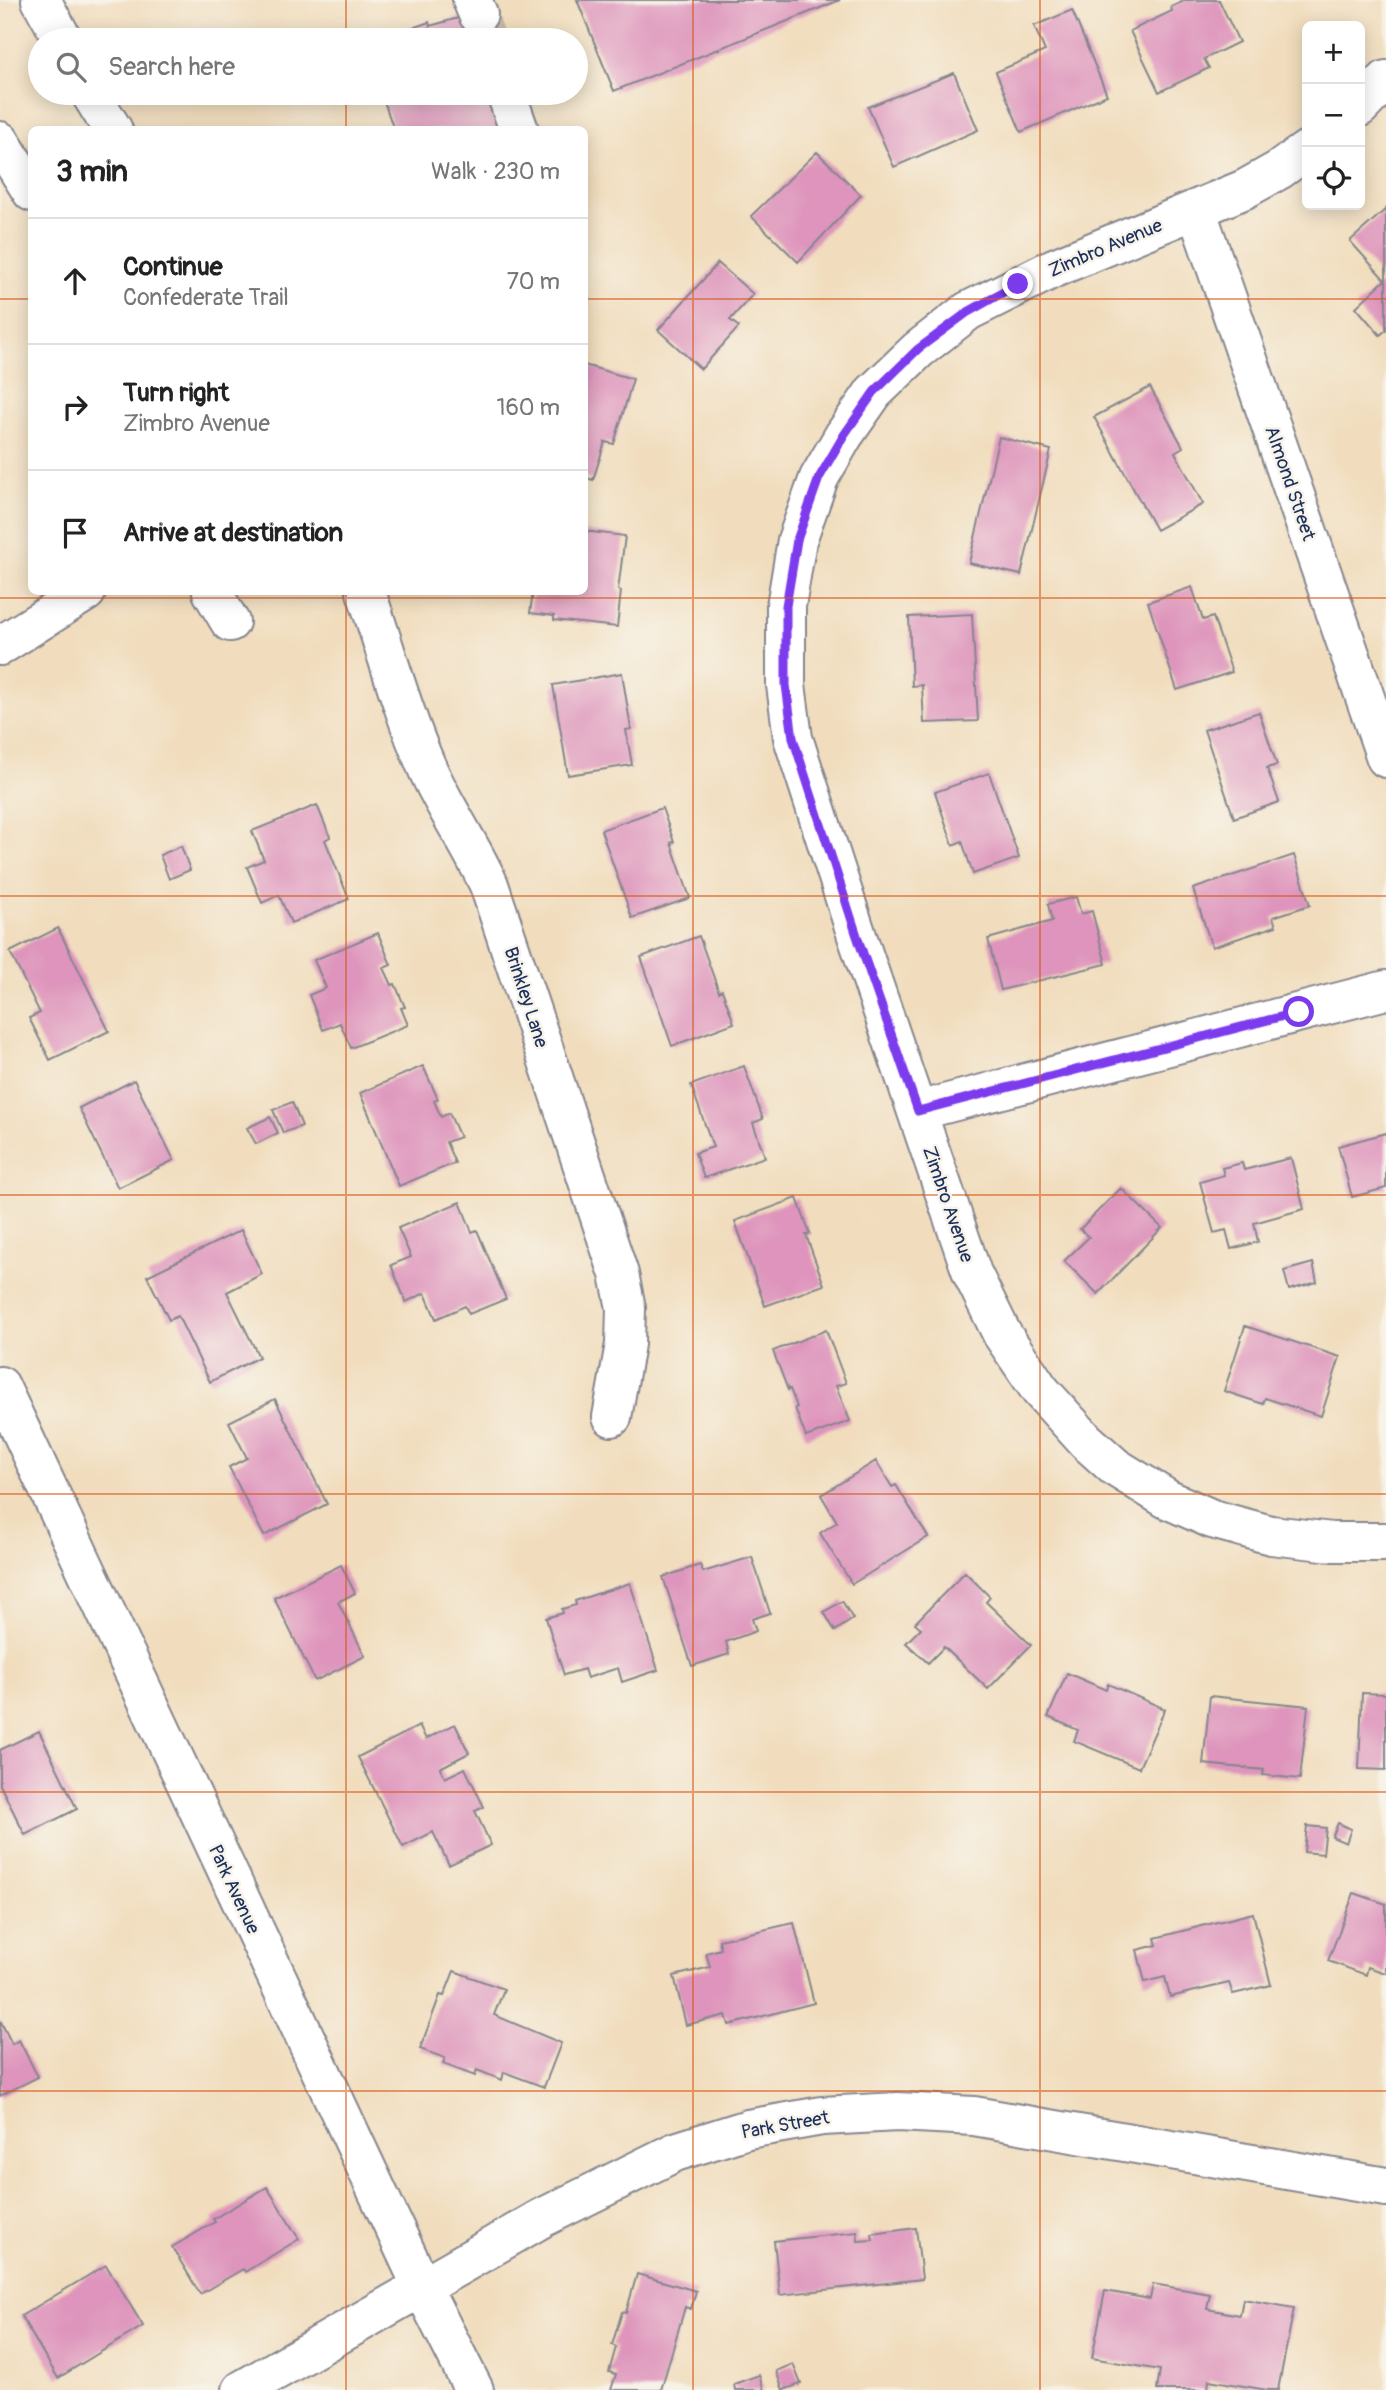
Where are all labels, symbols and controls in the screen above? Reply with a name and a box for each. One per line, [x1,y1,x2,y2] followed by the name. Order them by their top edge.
[1302,21,1365,210] map controls
[1302,21,1365,84] button: +
[28,28,588,105] search box
[52,48,90,86] icon: search
[108,51,235,83] text: Search here
[1302,84,1365,147] button: −
[1302,147,1365,210] button: locate
[56,153,128,190] text: 3 min
[431,157,560,186] text: Walk · 230 m
[1045,213,1166,283] street label: Zimbro Avenue
[123,251,223,283] text: Continue
[56,262,94,300] icon: ahead
[507,267,560,296] text: 70 m
[1002,268,1033,299] route end
[123,283,289,312] text: Confederate Trail
[123,377,229,409] text: Turn right
[56,388,94,426] icon: right
[496,393,560,422] text: 160 m
[123,409,270,438] text: Zimbro Avenue
[1259,423,1321,544] street label: Almond Street
[56,514,94,552] icon: arrive
[123,517,343,549] text: Arrive at destination
[498,944,554,1051] street label: Brinkley Lane
[1283,996,1314,1027] route start
[917,1143,979,1266] street label: Zimbro Avenue
[203,1841,265,1938] street label: Park Avenue
[739,2105,831,2145] street label: Park Street

